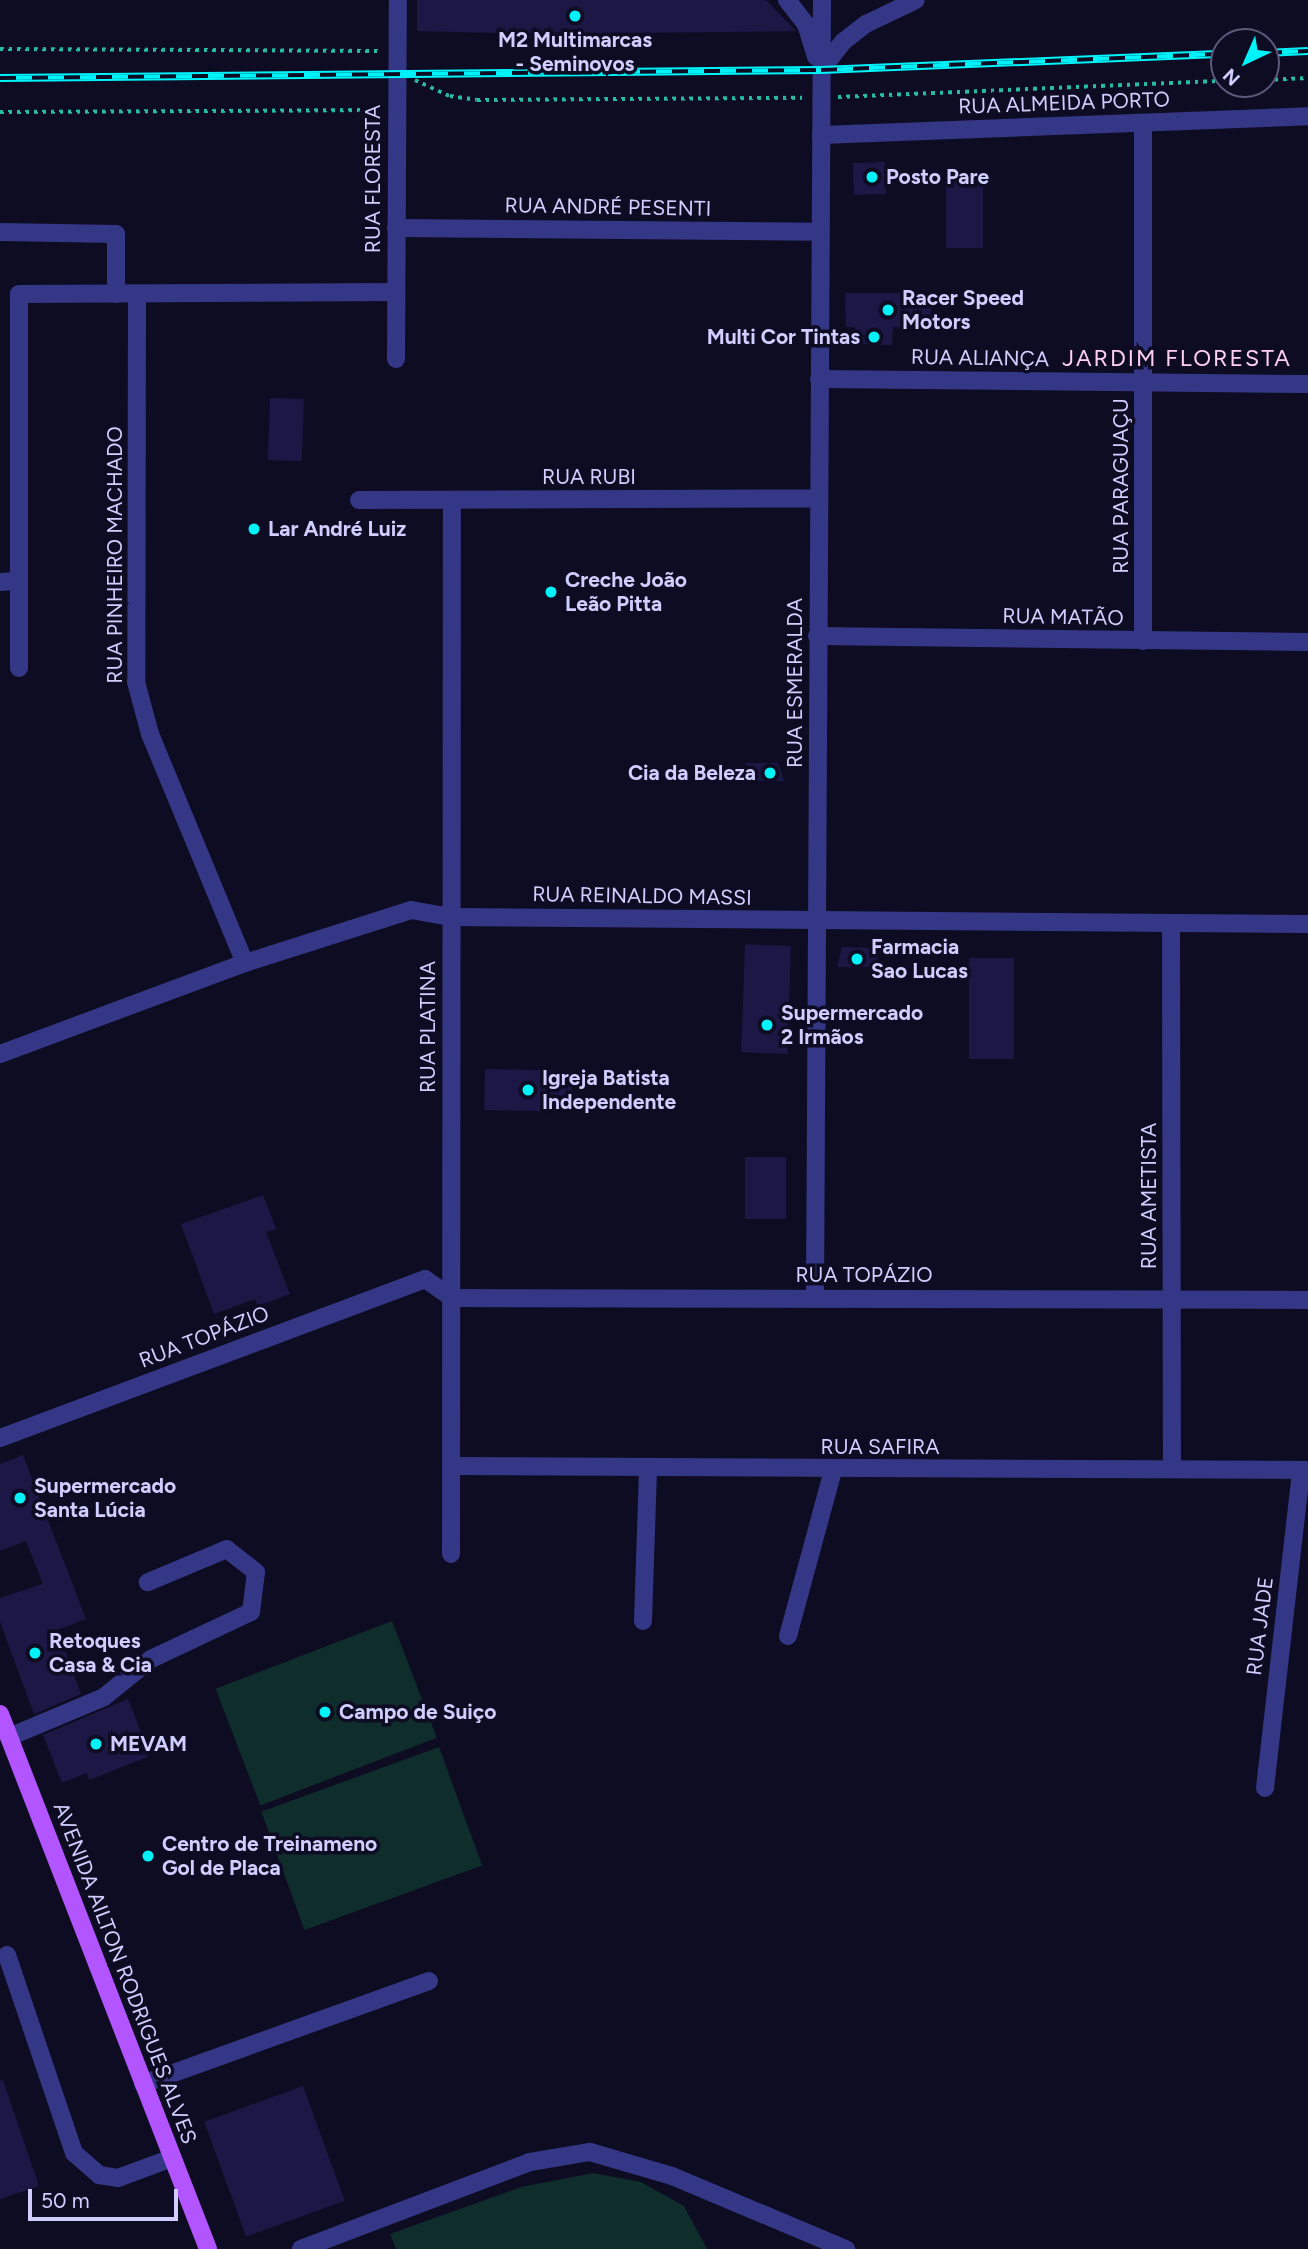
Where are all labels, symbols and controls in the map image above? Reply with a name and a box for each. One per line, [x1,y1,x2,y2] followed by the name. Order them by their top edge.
[567,8,583,24] marker: M2 Multimarcas - Seminovos
[498,27,652,77] place label: M2 Multimarcas - Seminovos
[1210,28,1280,98] north arrow
[1218,64,1245,90] text: N
[958,87,1170,119] street label: RUA ALMEIDA PORTO
[360,105,386,253] street label: RUA FLORESTA
[886,164,989,190] place label: Posto Pare
[864,169,880,185] marker: Posto Pare
[505,193,711,221] street label: RUA ANDRÉ PESENTI
[902,285,1024,335] place label: Racer Speed Motors
[880,302,896,318] marker: Racer Speed Motors
[707,324,860,350] place label: Multi Cor Tintas
[866,329,882,345] marker: Multi Cor Tintas
[911,344,1049,372] street label: RUA ALIANÇA
[1064,344,1290,372] district label: JARDIM FLORESTA
[1108,398,1134,574] street label: RUA PARAGUAÇU
[102,426,128,684] street label: RUA PINHEIRO MACHADO
[542,464,636,490] street label: RUA RUBI
[268,516,406,542] place label: Lar André Luiz
[246,521,262,537] marker: Lar André Luiz
[565,567,687,617] place label: Creche João Leão Pitta
[543,584,559,600] marker: Creche João Leão Pitta
[782,598,808,768] street label: RUA ESMERALDA
[1002,603,1124,631] street label: RUA MATÃO
[628,760,756,786] place label: Cia da Beleza
[762,765,778,781] marker: Cia da Beleza
[532,881,752,911] street label: RUA REINALDO MASSI
[871,934,968,984] place label: Farmacia Sao Lucas
[849,951,865,967] marker: Farmacia Sao Lucas
[415,961,441,1093] street label: RUA PLATINA
[781,1000,923,1050] place label: Supermercado 2 Irmãos
[759,1017,775,1033] marker: Supermercado 2 Irmãos
[542,1065,676,1115] place label: Igreja Batista Independente
[520,1082,536,1098] marker: Igreja Batista Independente
[1136,1123,1162,1269] street label: RUA AMETISTA
[795,1262,933,1288] street label: RUA TOPÁZIO
[135,1301,273,1373] street label: RUA TOPÁZIO
[821,1434,939,1460] street label: RUA SAFIRA
[34,1473,176,1523] place label: Supermercado Santa Lúcia
[12,1490,28,1506] marker: Supermercado Santa Lúcia
[1241,1575,1279,1677] street label: RUA JADE
[49,1628,152,1678] place label: Retoques Casa & Cia
[27,1645,43,1661] marker: Retoques Casa & Cia
[339,1699,497,1725] place label: Campo de Suiço
[317,1704,333,1720] marker: Campo de Suiço
[110,1731,187,1757] place label: MEVAM
[88,1736,104,1752] marker: MEVAM
[48,1799,202,2147] street label: AVENIDA AILTON RODRIGUES ALVES
[162,1831,377,1881] place label: Centro de Treinameno Gol de Placa
[140,1848,156,1864] marker: Centro de Treinameno Gol de Placa
[32,2176,182,2220] scale bar
[41,2188,90,2213] text: 50 m

